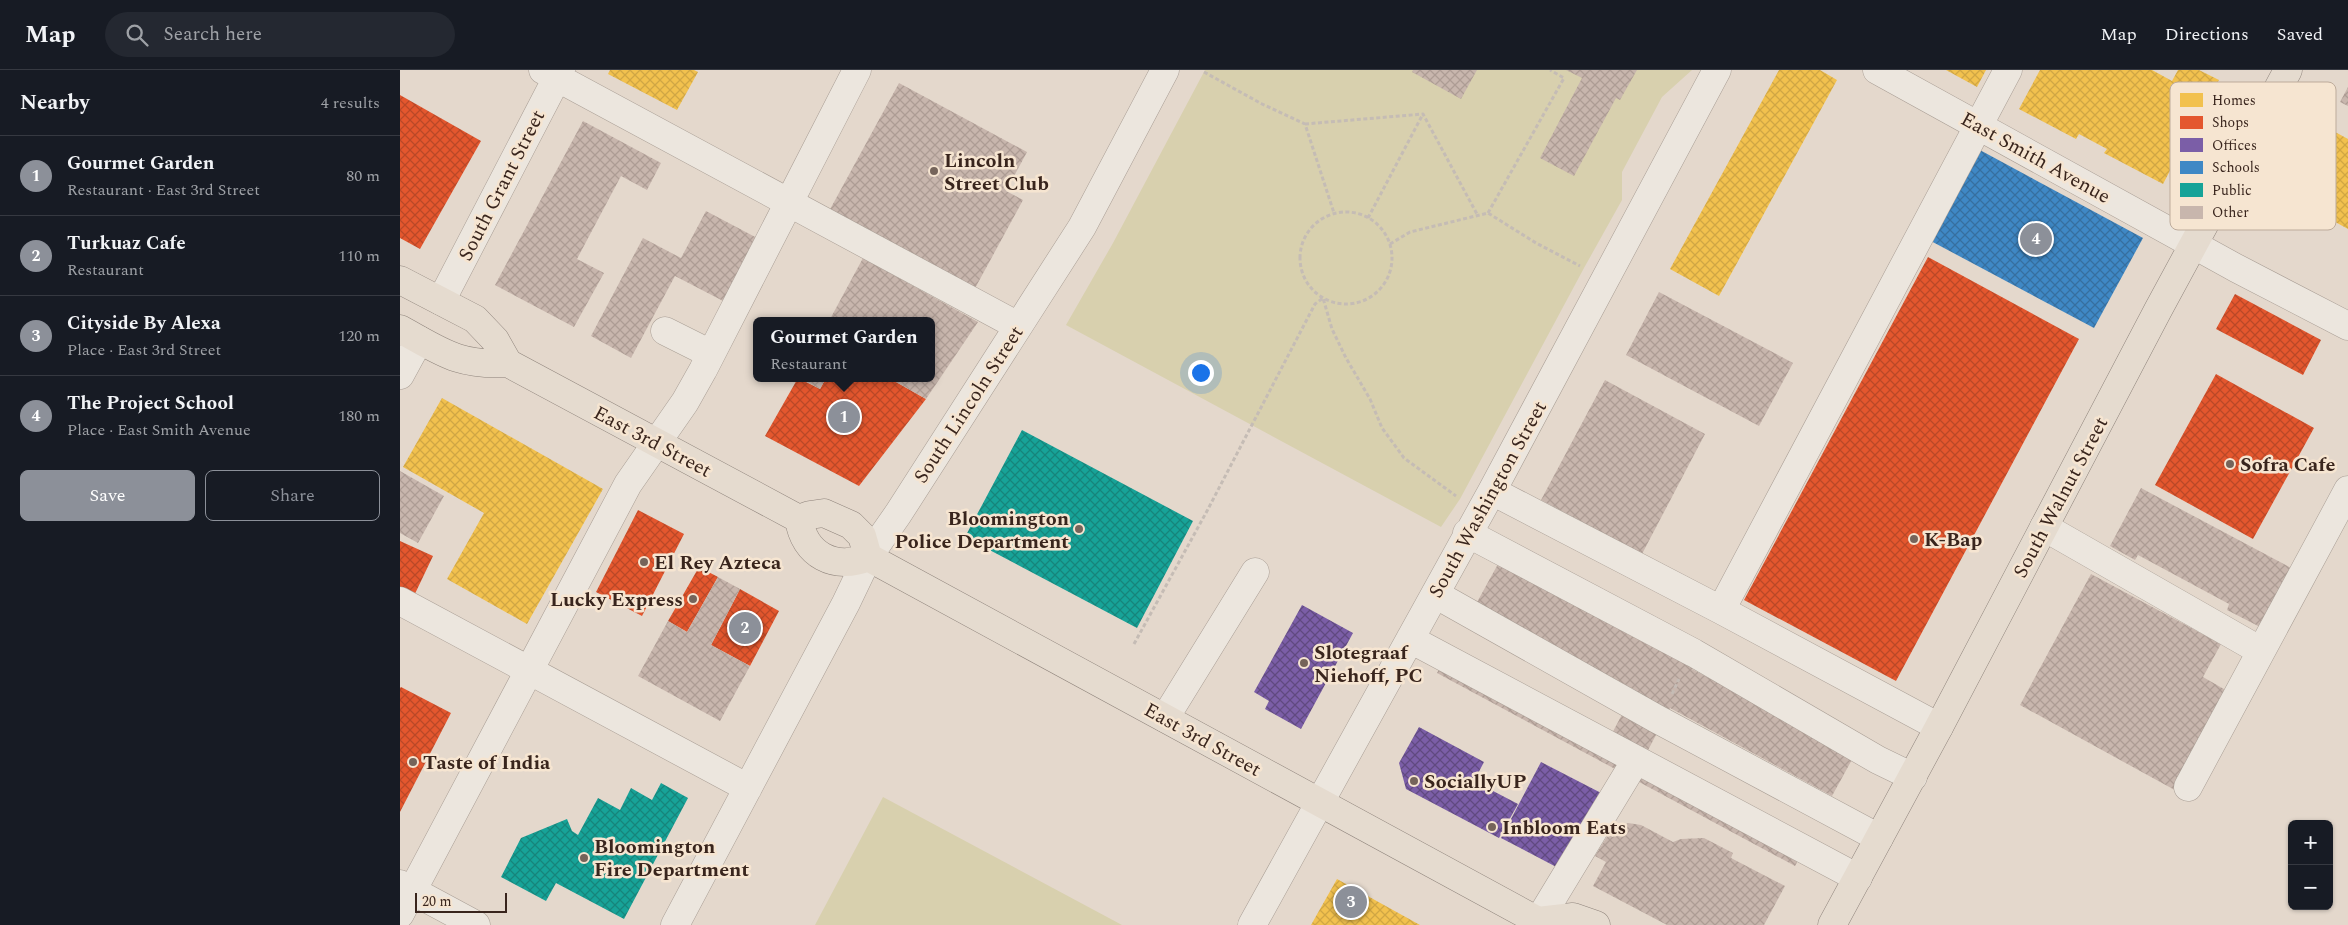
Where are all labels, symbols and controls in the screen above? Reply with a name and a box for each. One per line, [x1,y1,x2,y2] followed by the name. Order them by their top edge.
[105,12,455,57] search box
[25,17,75,53] text: Map
[163,20,262,49] text: Search here
[123,21,151,49] icon: search
[2101,21,2137,48] text: Map
[2165,21,2249,48] text: Directions
[2277,21,2323,48] text: Saved
[2170,82,2336,230] legend
[20,87,90,119] text: Nearby
[2212,90,2256,111] text: Homes
[321,91,380,115] text: 4 results
[1955,104,2116,211] street label: East Smith Avenue
[451,105,553,266] street label: South Grant Street
[2212,112,2249,133] text: Shops
[2212,135,2257,156] text: Offices
[944,146,1049,199] place label: Lincoln Street Club
[67,149,214,178] text: Gourmet Garden
[2212,157,2260,178] text: Schools
[32,164,40,188] text: 1
[346,164,380,188] text: 80 m
[928,165,940,177] marker: Lincoln Street Club
[67,178,260,202] text: Restaurant · East 3rd Street
[2212,180,2252,201] text: Public
[2212,202,2249,223] text: Other
[2020,220,2052,258] pin: 4
[67,229,186,258] text: Turkuaz Cafe
[32,244,40,268] text: 2
[338,244,380,268] text: 110 m
[67,258,144,282] text: Restaurant
[67,309,221,338] text: Cityside By Alexa
[753,317,935,382] popup
[907,320,1031,489] street label: South Lincoln Street
[770,323,918,352] text: Gourmet Garden
[32,324,40,348] text: 3
[338,324,380,348] text: 120 m
[67,338,221,362] text: Place · East 3rd Street
[770,352,847,376] text: Restaurant
[1188,360,1214,386] your location
[67,389,234,418] text: The Project School
[1421,395,1555,604] street label: South Washington Street
[588,398,717,486] street label: East 3rd Street
[828,398,860,436] pin: 1
[32,404,40,428] text: 4
[338,404,380,428] text: 180 m
[2006,411,2116,584] street label: South Walnut Street
[67,418,251,442] text: Place · East Smith Avenue
[2240,450,2336,480] place label: Sofra Cafe
[2224,458,2236,470] marker: Sofra Cafe
[20,470,195,521] button: Save
[205,470,380,521] button: Share
[894,504,1069,557] place label: Bloomington Police Department
[1073,523,1085,535] marker: Bloomington Police Department
[1924,525,1983,555] place label: K-Bap
[1908,533,1920,545] marker: K-Bap
[654,548,782,578] place label: El Rey Azteca
[638,556,650,568] marker: El Rey Azteca
[550,585,683,615] place label: Lucky Express
[687,593,699,605] marker: Lucky Express
[729,609,761,647] pin: 2
[1314,638,1423,691] place label: Slotegraaf Niehoff, PC
[1298,657,1310,669] marker: Slotegraaf Niehoff, PC
[1138,695,1267,784] street label: East 3rd Street
[423,748,551,778] place label: Taste of India
[407,756,419,768] marker: Taste of India
[1424,767,1527,797] place label: SociallyUP
[1408,775,1420,787] marker: SociallyUP
[1502,813,1626,843] place label: Inbloom Eats
[2288,820,2333,910] map controls
[2288,820,2333,865] button: +
[1486,821,1498,833] marker: Inbloom Eats
[594,832,749,885] place label: Bloomington Fire Department
[578,852,590,864] marker: Bloomington Fire Department
[2288,865,2333,910] button: −
[1335,883,1367,921] pin: 3
[415,890,508,913] scale bar
[422,891,452,912] text: 20 m

